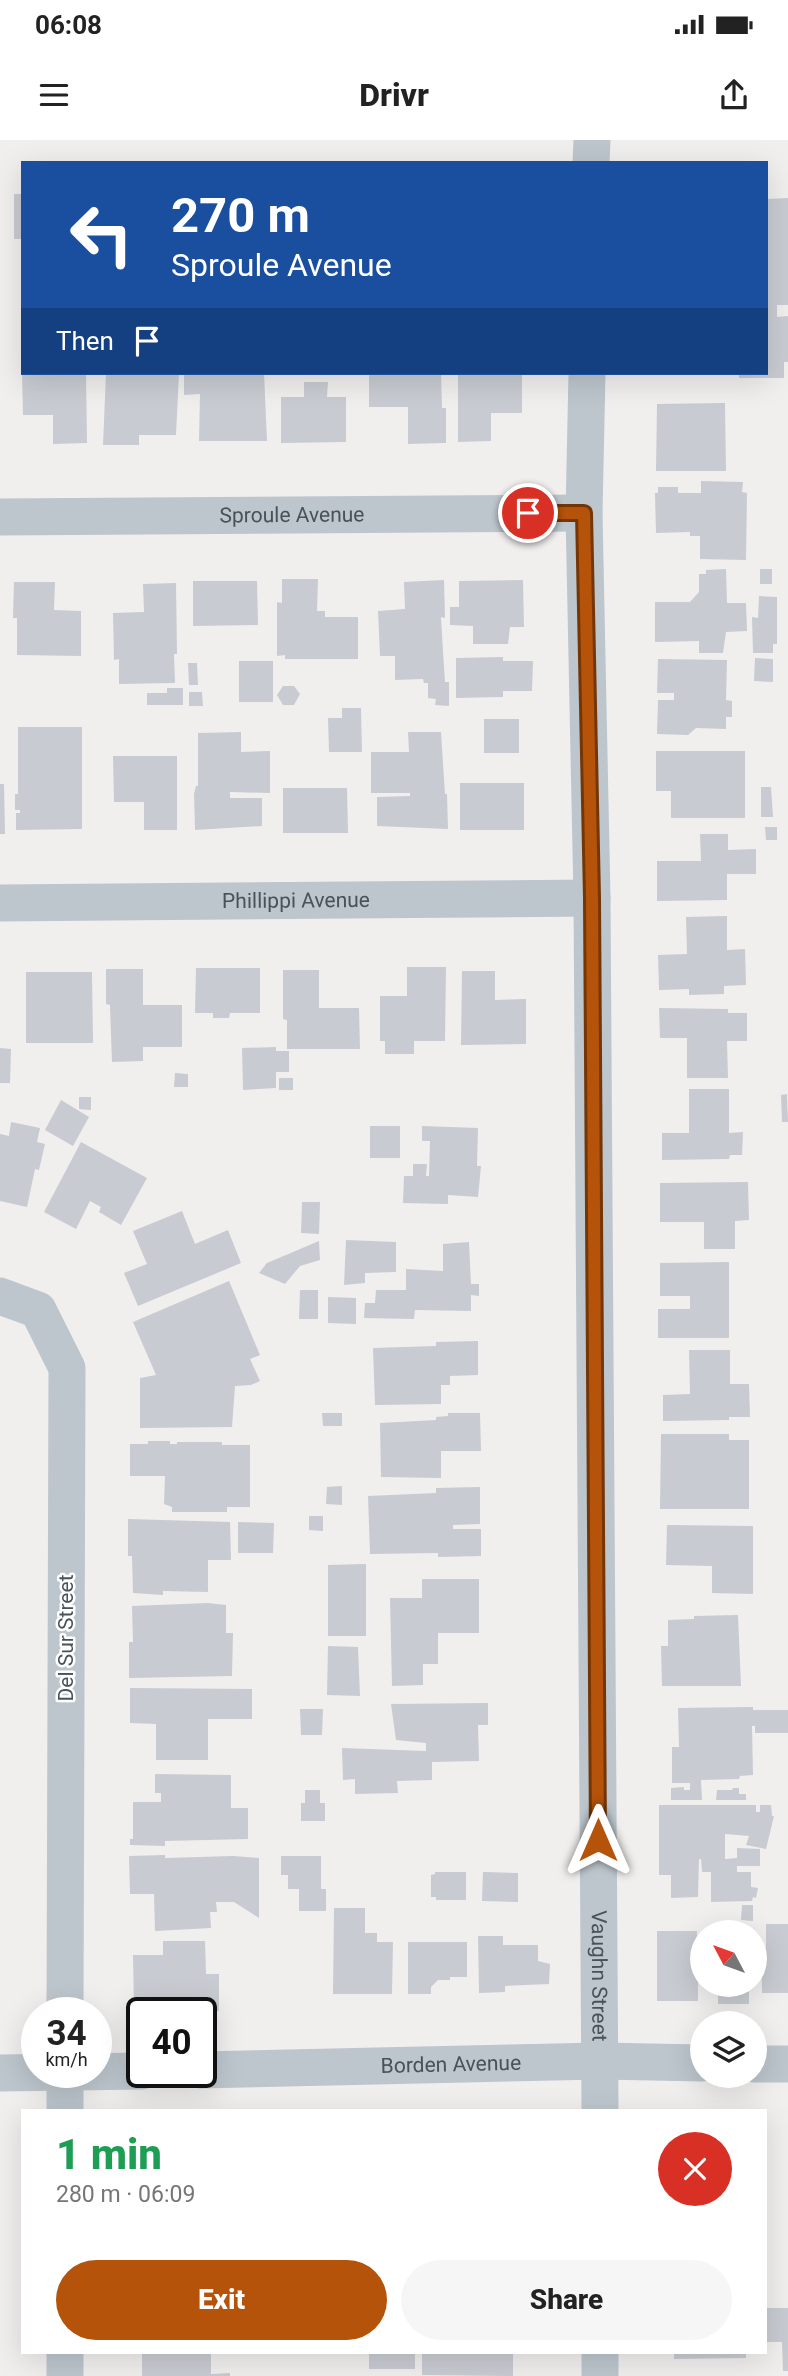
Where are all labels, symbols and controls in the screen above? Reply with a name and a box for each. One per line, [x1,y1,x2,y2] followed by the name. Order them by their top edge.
[35,10,102,40] text: 06:08
[35,76,73,114] icon: menu
[359,76,429,114] text: Drivr
[715,76,753,114] icon: share
[171,187,310,244] text: 270 m
[56,189,147,280] icon: left
[171,246,392,284] text: Sproule Avenue
[128,322,166,360] icon: arrive
[56,326,114,356] text: Then
[498,483,558,543] pin
[509,494,547,532] icon: arrive
[219,503,365,527] street label: Sproule Avenue
[222,888,370,913] street label: Phillippi Avenue
[54,1574,78,1702] street label: Del Sur Street
[561,1803,635,1877] position arrow
[587,1910,612,2042] street label: Vaughn Street
[690,1920,766,1997] north arrow
[690,1920,767,2088] map controls
[126,1997,217,2088] speed limit sign: 40
[690,2011,767,2088] button: layers
[46,2013,87,2054] text: 34
[45,2049,88,2070] text: km/h
[380,2051,521,2078] street label: Borden Avenue
[56,2130,162,2179] text: 1 min
[658,2132,732,2206] button: close
[56,2181,195,2208] text: 280 m · 06:09
[56,2260,387,2340] button: Exit
[401,2260,732,2340] button: Share

